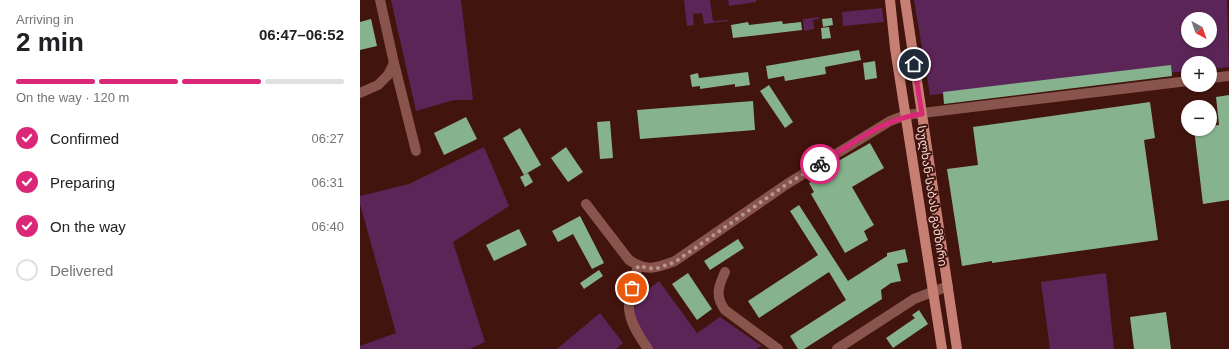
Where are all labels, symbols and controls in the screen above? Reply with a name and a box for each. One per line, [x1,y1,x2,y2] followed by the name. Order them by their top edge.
[16,12,74,27] text: Arriving in
[1181,12,1217,48] north arrow
[1181,12,1217,136] map controls
[259,26,344,43] text: 06:47–06:52
[16,27,84,57] text: 2 min
[897,47,931,81] pin
[903,53,925,75] icon: home
[1181,56,1217,92] button: +
[16,90,129,105] text: On the way · 120 m
[1181,100,1217,136] button: −
[913,125,950,268] street label: სულხან-საბას გამზირი
[16,127,38,149] icon: check
[50,130,119,147] text: Confirmed
[311,131,344,146] text: 06:27
[800,144,840,184] courier
[809,153,831,175] icon: bike
[16,171,38,193] icon: check
[50,174,115,191] text: Preparing
[311,175,344,190] text: 06:31
[16,215,38,237] icon: check
[50,218,126,235] text: On the way
[311,219,344,234] text: 06:40
[50,262,113,279] text: Delivered
[615,271,649,305] pin
[621,277,643,299] icon: bag

